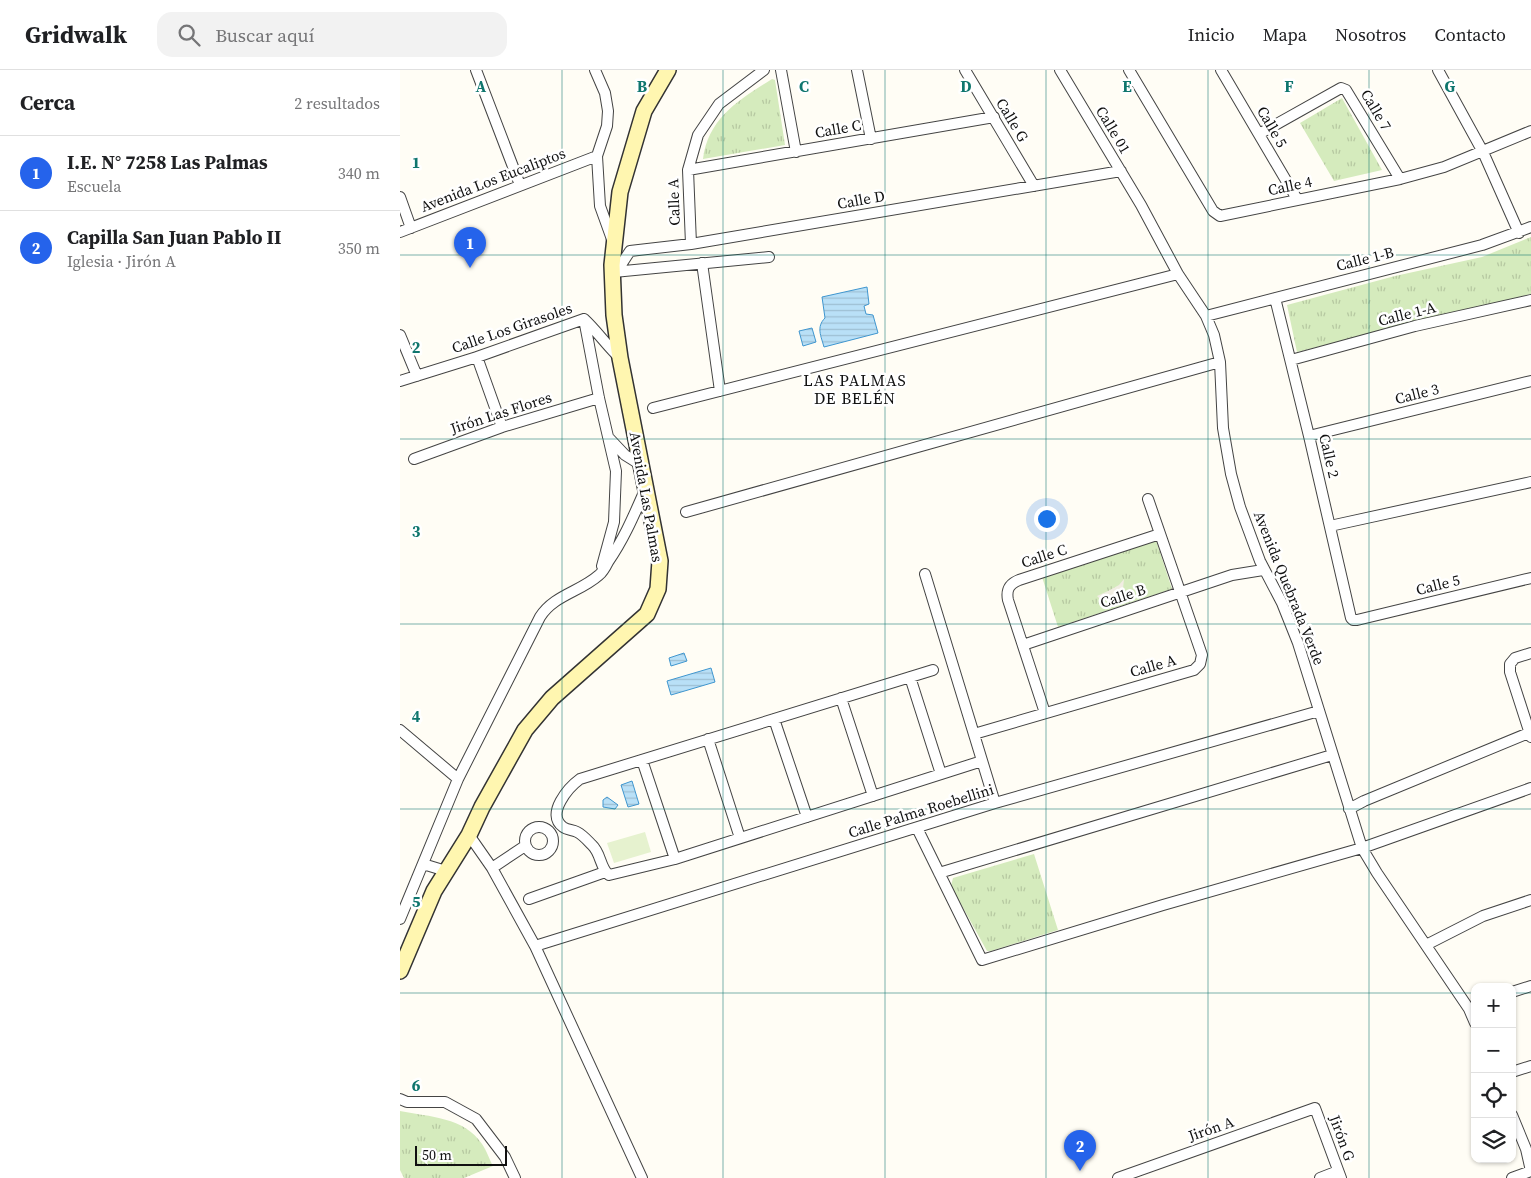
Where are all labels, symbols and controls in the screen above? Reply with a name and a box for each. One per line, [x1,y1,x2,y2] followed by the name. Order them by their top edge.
[157,12,507,57] search box
[25,18,127,51] text: Gridwalk
[175,21,203,49] icon: search
[215,22,314,48] text: Buscar aquí
[1188,22,1235,47] text: Inicio
[1263,22,1307,47] text: Mapa
[1335,22,1406,47] text: Nosotros
[1434,22,1506,47] text: Contacto
[476,75,487,97] text: A
[637,75,648,97] text: B
[799,75,809,97] text: C
[960,75,972,97] text: D
[1122,75,1132,97] text: E
[1284,75,1294,97] text: F
[1445,75,1456,97] text: G
[1356,85,1397,134] street label: Calle 7
[20,88,75,117] text: Cerca
[294,92,380,114] text: 2 resultados
[991,94,1034,145] street label: Calle G
[1091,102,1136,158] street label: Calle 01
[1252,102,1293,151] street label: Calle 5
[813,114,863,143] street label: Calle C
[417,142,568,217] street label: Avenida Los Eucaliptos
[67,149,268,175] text: I.E. N° 7258 Las Palmas
[412,151,420,173] text: 1
[32,162,40,184] text: 1
[338,162,380,184] text: 340 m
[1266,170,1314,200] street label: Calle 4
[67,175,121,197] text: Escuela
[662,178,685,226] street label: Calle A
[836,185,886,214] street label: Calle D
[67,224,281,250] text: Capilla San Juan Pablo II
[454,227,486,268] pin: 1
[32,237,40,259] text: 2
[338,237,380,259] text: 350 m
[1334,241,1396,276] street label: Calle 1-B
[67,250,176,272] text: Iglesia · Jirón A
[1376,296,1438,331] street label: Calle 1-A
[449,297,575,358] street label: Calle Los Girasoles
[412,336,421,358] text: 2
[803,369,907,409] district label: LAS PALMAS DE BELÉN
[1393,378,1441,409] street label: Calle 3
[447,386,554,439] street label: Jirón Las Flores
[625,430,668,564] street label: Avenida Las Palmas
[1314,432,1345,480] street label: Calle 2
[1034,506,1060,532] your location
[1249,508,1330,668] street label: Avenida Quebrada Verde
[412,520,421,542] text: 3
[1018,538,1069,573] street label: Calle C
[1414,569,1462,600] street label: Calle 5
[1097,578,1148,613] street label: Calle B
[1127,649,1178,682] street label: Calle A
[412,705,421,727] text: 4
[845,778,996,843] street label: Calle Palma Roebellini
[412,890,421,912] text: 5
[1471,983,1516,1163] map controls
[1471,983,1516,1028] button: +
[1471,1028,1516,1073] button: −
[1471,1073,1516,1118] button: locate
[412,1074,421,1096] text: 6
[1184,1111,1236,1146] street label: Jirón A
[1324,1111,1360,1164] street label: Jirón G
[1471,1118,1516,1163] button: layers
[1064,1130,1096,1171] pin: 2
[415,1143,508,1166] scale bar
[422,1145,452,1165] text: 50 m

